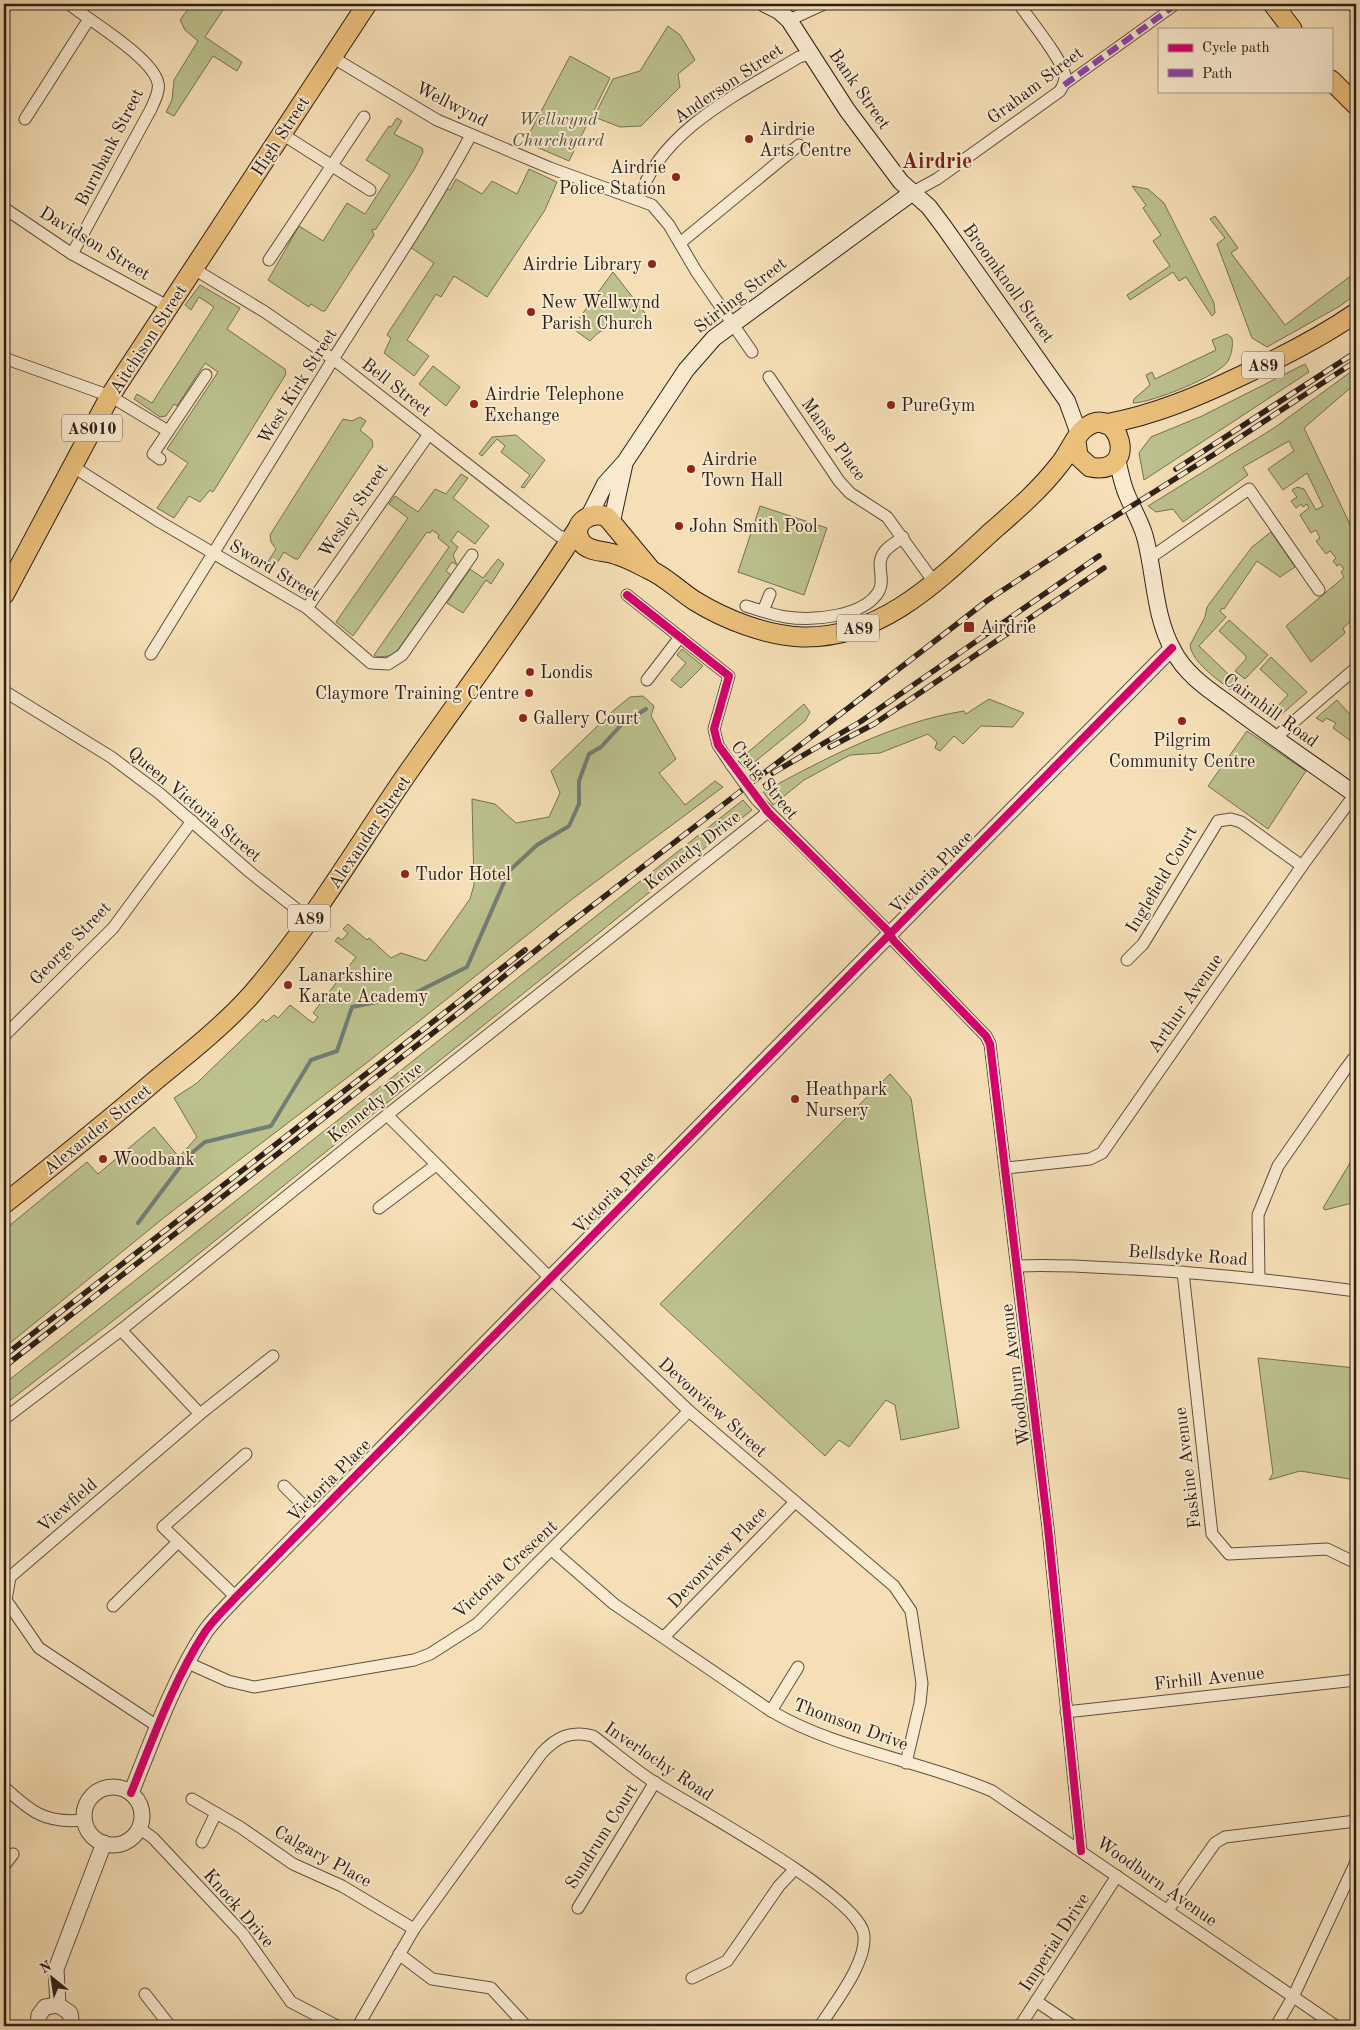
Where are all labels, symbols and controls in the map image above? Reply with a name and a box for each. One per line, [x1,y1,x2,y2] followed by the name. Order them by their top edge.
[1158,28,1332,92] legend
[671,41,787,127] street label: Anderson Street
[1202,41,1270,56] text: Cycle path
[984,44,1087,128] street label: Graham Street
[825,46,893,133] street label: Bank Street
[1202,67,1232,82] text: Path
[413,79,490,131] street label: Wellwynd
[73,86,147,209] street label: Burnbank Street
[248,93,313,180] street label: High Street
[512,111,605,150] park label: Wellwynd Churchyard
[759,121,851,160] place label: Airdrie Arts Centre
[743,133,755,145] marker: Airdrie Arts Centre
[902,151,972,173] district label: Airdrie
[559,159,666,198] place label: Airdrie Police Station
[670,171,682,183] marker: Airdrie Police Station
[36,204,153,284] street label: Davidson Street
[959,221,1057,346] street label: Broomknoll Street
[691,254,790,337] street label: Stirling Street
[522,256,642,274] place label: Airdrie Library
[646,258,658,270] marker: Airdrie Library
[107,282,191,398] street label: Aitchison Street
[541,294,660,333] place label: New Wellwynd Parish Church
[525,306,537,318] marker: New Wellwynd Parish Church
[255,325,341,448] street label: West Kirk Street
[1242,352,1284,378] road number: A89
[358,355,435,420] street label: Bell Street
[484,386,624,425] place label: Airdrie Telephone Exchange
[797,395,869,484] street label: Manse Place
[901,397,975,415] place label: PureGym
[468,398,480,410] marker: Airdrie Telephone Exchange
[885,399,897,411] marker: PureGym
[62,414,122,442] road number: A8010
[701,451,783,490] place label: Airdrie Town Hall
[316,460,392,561] street label: Wesley Street
[685,463,697,475] marker: Airdrie Town Hall
[689,518,818,536] place label: John Smith Pool
[673,520,685,532] marker: John Smith Pool
[226,537,323,605] street label: Sword Street
[837,614,879,641] road number: A89
[980,619,1036,637] place label: Airdrie
[962,620,976,634] marker: Airdrie
[540,664,593,682] place label: Londis
[524,666,536,678] marker: Londis
[1220,670,1321,751] street label: Cairnhill Road
[315,685,519,703] place label: Claymore Training Centre
[523,687,535,699] marker: Claymore Training Centre
[533,710,639,728] place label: Gallery Court
[517,712,529,724] marker: Gallery Court
[1176,715,1188,727] marker: Pilgrim Community Centre
[1109,732,1255,771] place label: Pilgrim Community Centre
[727,738,801,823] street label: Craig Street
[124,744,265,866] street label: Queen Victoria Street
[325,773,414,893] street label: Alexander Street
[641,808,744,894] street label: Kennedy Drive
[1123,823,1201,936] street label: Inglefield Court
[887,828,977,918] street label: Victoria Place
[415,866,511,884] place label: Tudor Hotel
[399,868,411,880] marker: Tudor Hotel
[27,898,115,989] street label: George Street
[288,904,330,931] road number: A89
[1145,951,1227,1056] street label: Arthur Avenue
[298,967,429,1006] place label: Lanarkshire Karate Academy
[282,979,294,991] marker: Lanarkshire Karate Academy
[325,1059,427,1147] street label: Kennedy Drive
[40,1081,155,1179] street label: Alexander Street
[805,1081,887,1120] place label: Heathpark Nursery
[789,1093,801,1105] marker: Heathpark Nursery
[570,1148,660,1238] street label: Victoria Place
[113,1151,195,1169] place label: Woodbank
[97,1153,109,1165] marker: Woodbank
[1127,1243,1248,1269] street label: Bellsdyke Road
[998,1303,1034,1447] street label: Woodburn Avenue
[655,1355,770,1461] street label: Devonview Street
[1172,1406,1204,1530] street label: Faskine Avenue
[285,1436,375,1526] street label: Victoria Place
[34,1475,101,1536] street label: Viewfield
[665,1503,771,1612] street label: Devonview Place
[450,1517,561,1622] street label: Victoria Crescent
[1153,1664,1265,1694] street label: Firhill Avenue
[791,1696,910,1754] street label: Thomson Drive
[601,1719,716,1805] street label: Inverlochy Road
[562,1781,641,1892] street label: Sundrum Court
[271,1823,374,1891] street label: Calgary Place
[1093,1833,1220,1930] street label: Woodburn Avenue
[199,1866,277,1951] street label: Knock Drive
[1016,1890,1093,1995] street label: Imperial Drive
[28,1952,78,2002] north arrow
[38,1959,54,1976] text: N

